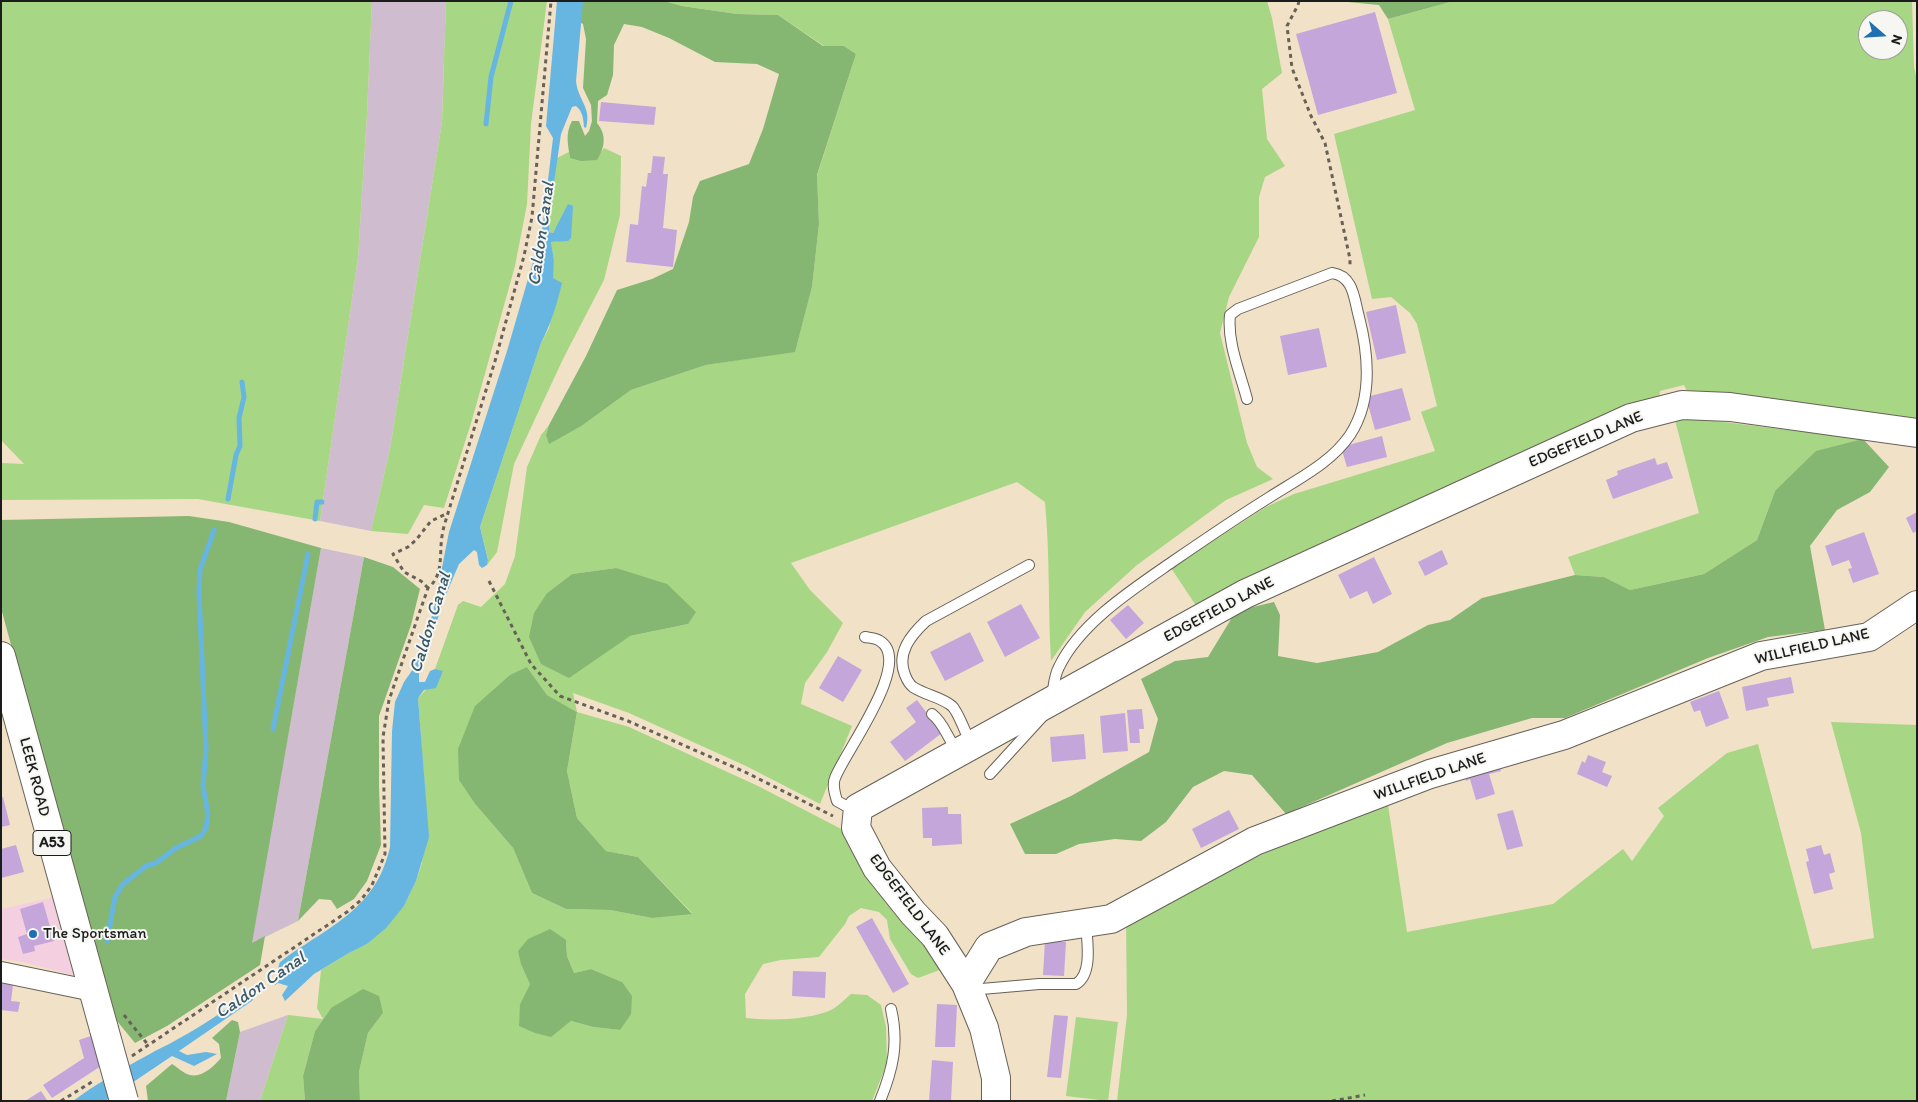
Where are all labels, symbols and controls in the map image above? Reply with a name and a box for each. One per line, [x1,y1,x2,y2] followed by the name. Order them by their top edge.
[1858,10,1908,60] north arrow
[1887,32,1906,47] text: N
[524,181,560,287] water label: Caldon Canal
[1526,407,1646,473] street label: EDGEFIELD LANE
[405,570,457,676] water label: Caldon Canal
[1161,573,1277,647] street label: EDGEFIELD LANE
[1753,624,1871,670] street label: WILLFIELD LANE
[14,735,54,819] street label: LEEK ROAD
[1371,749,1489,805] street label: WILLFIELD LANE
[33,830,71,856] road number: A53
[865,850,953,960] street label: EDGEFIELD LANE
[43,924,146,944] place label: The Sportsman
[27,928,39,940] marker: The Sportsman
[212,948,310,1024] water label: Caldon Canal

